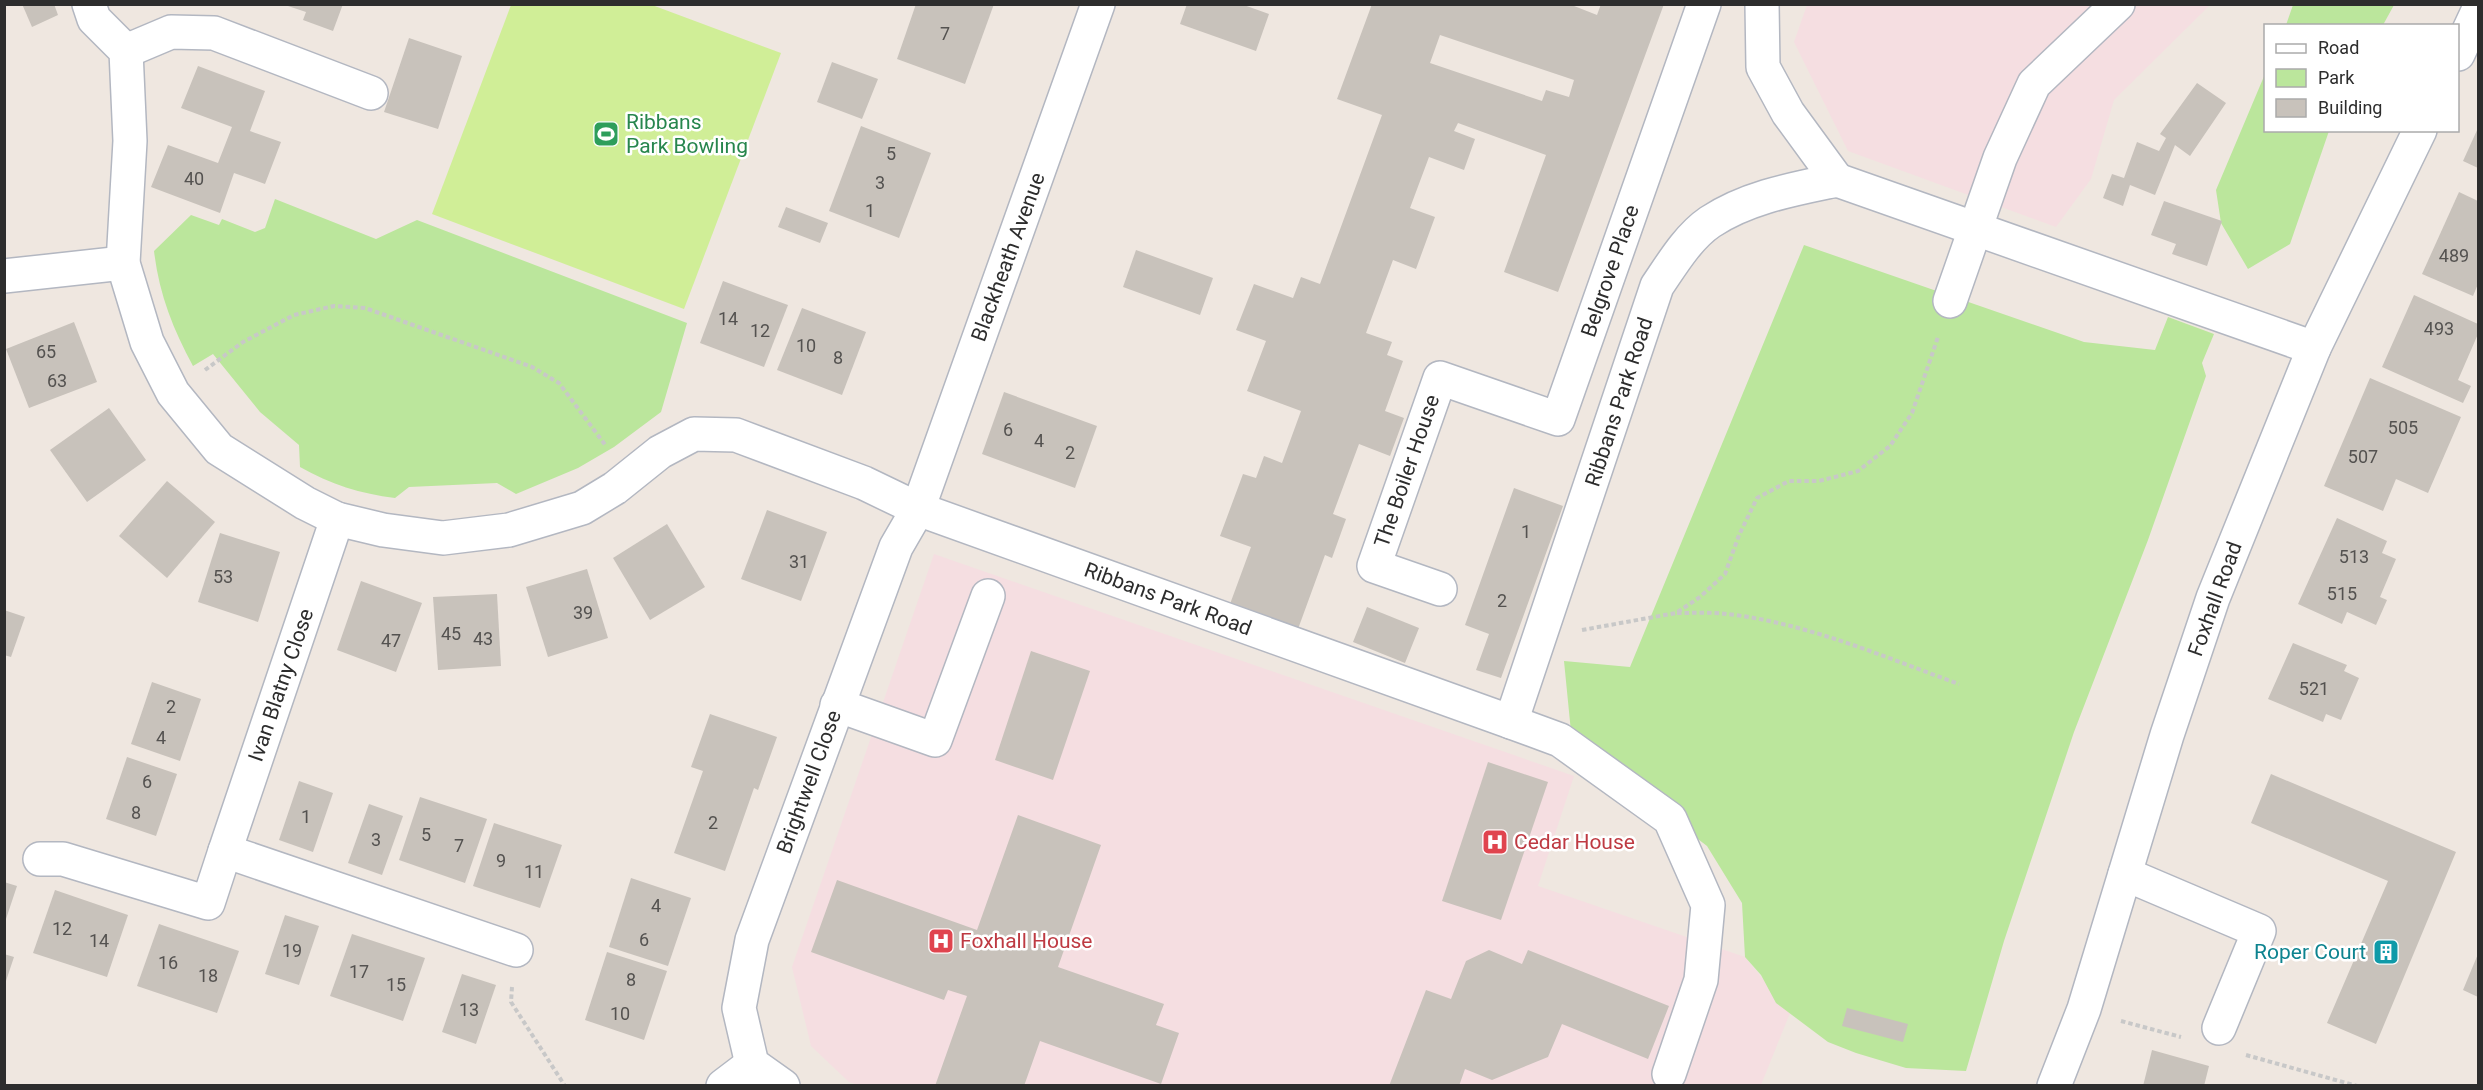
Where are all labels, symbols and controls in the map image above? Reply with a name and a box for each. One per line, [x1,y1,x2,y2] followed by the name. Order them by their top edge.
[940,23,950,44] house number: 7
[2264,24,2459,132] legend
[2318,37,2359,58] text: Road
[2318,67,2355,88] text: Park
[2318,97,2382,118] text: Building
[626,110,748,158] place label: Ribbans Park Bowling
[591,119,621,149] sports icon: Ribbans Park Bowling
[886,143,896,164] house number: 5
[184,168,204,189] house number: 40
[966,169,1050,345] street label: Blackheath Avenue
[875,172,885,193] house number: 3
[865,200,875,221] house number: 1
[1576,202,1644,340] street label: Belgrove Place
[2439,245,2469,266] house number: 489
[718,308,738,329] house number: 14
[1580,314,1658,490] street label: Ribbans Park Road
[2424,318,2454,339] house number: 493
[750,320,770,341] house number: 12
[796,335,816,356] house number: 10
[36,341,56,362] house number: 65
[833,347,843,368] house number: 8
[47,370,67,391] house number: 63
[1370,392,1444,550] street label: The Boiler House
[2388,417,2418,438] house number: 505
[1003,419,1013,440] house number: 6
[1034,430,1044,451] house number: 4
[1065,442,1075,463] house number: 2
[2348,446,2378,467] house number: 507
[1521,521,1531,542] house number: 1
[2183,538,2247,660] street label: Foxhall Road
[2339,546,2369,567] house number: 513
[789,551,809,572] house number: 31
[1081,558,1255,640] street label: Ribbans Park Road
[213,566,233,587] house number: 53
[2327,583,2357,604] house number: 515
[1497,590,1507,611] house number: 2
[573,602,593,623] house number: 39
[244,605,318,765] street label: Ivan Blatny Close
[441,623,461,644] house number: 45
[473,628,493,649] house number: 43
[381,630,401,651] house number: 47
[2299,678,2329,699] house number: 521
[166,696,176,717] house number: 2
[772,707,846,857] street label: Brightwell Close
[156,727,166,748] house number: 4
[142,771,152,792] house number: 6
[131,802,141,823] house number: 8
[301,806,311,827] house number: 1
[708,812,718,833] house number: 2
[421,824,431,845] house number: 5
[1480,827,1510,857] hospital icon: Cedar House
[371,829,381,850] house number: 3
[1514,830,1635,854] place label: Cedar House
[454,835,464,856] house number: 7
[496,850,506,871] house number: 9
[524,861,544,882] house number: 11
[651,895,661,916] house number: 4
[52,918,72,939] house number: 12
[926,926,956,956] hospital icon: Foxhall House
[639,929,649,950] house number: 6
[960,929,1093,953] place label: Foxhall House
[89,930,109,951] house number: 14
[2371,937,2401,967] building icon: Roper Court
[282,940,302,961] house number: 19
[2254,940,2366,964] place label: Roper Court
[158,952,178,973] house number: 16
[349,961,369,982] house number: 17
[198,965,218,986] house number: 18
[626,969,636,990] house number: 8
[386,974,406,995] house number: 15
[459,999,479,1020] house number: 13
[610,1003,630,1024] house number: 10

